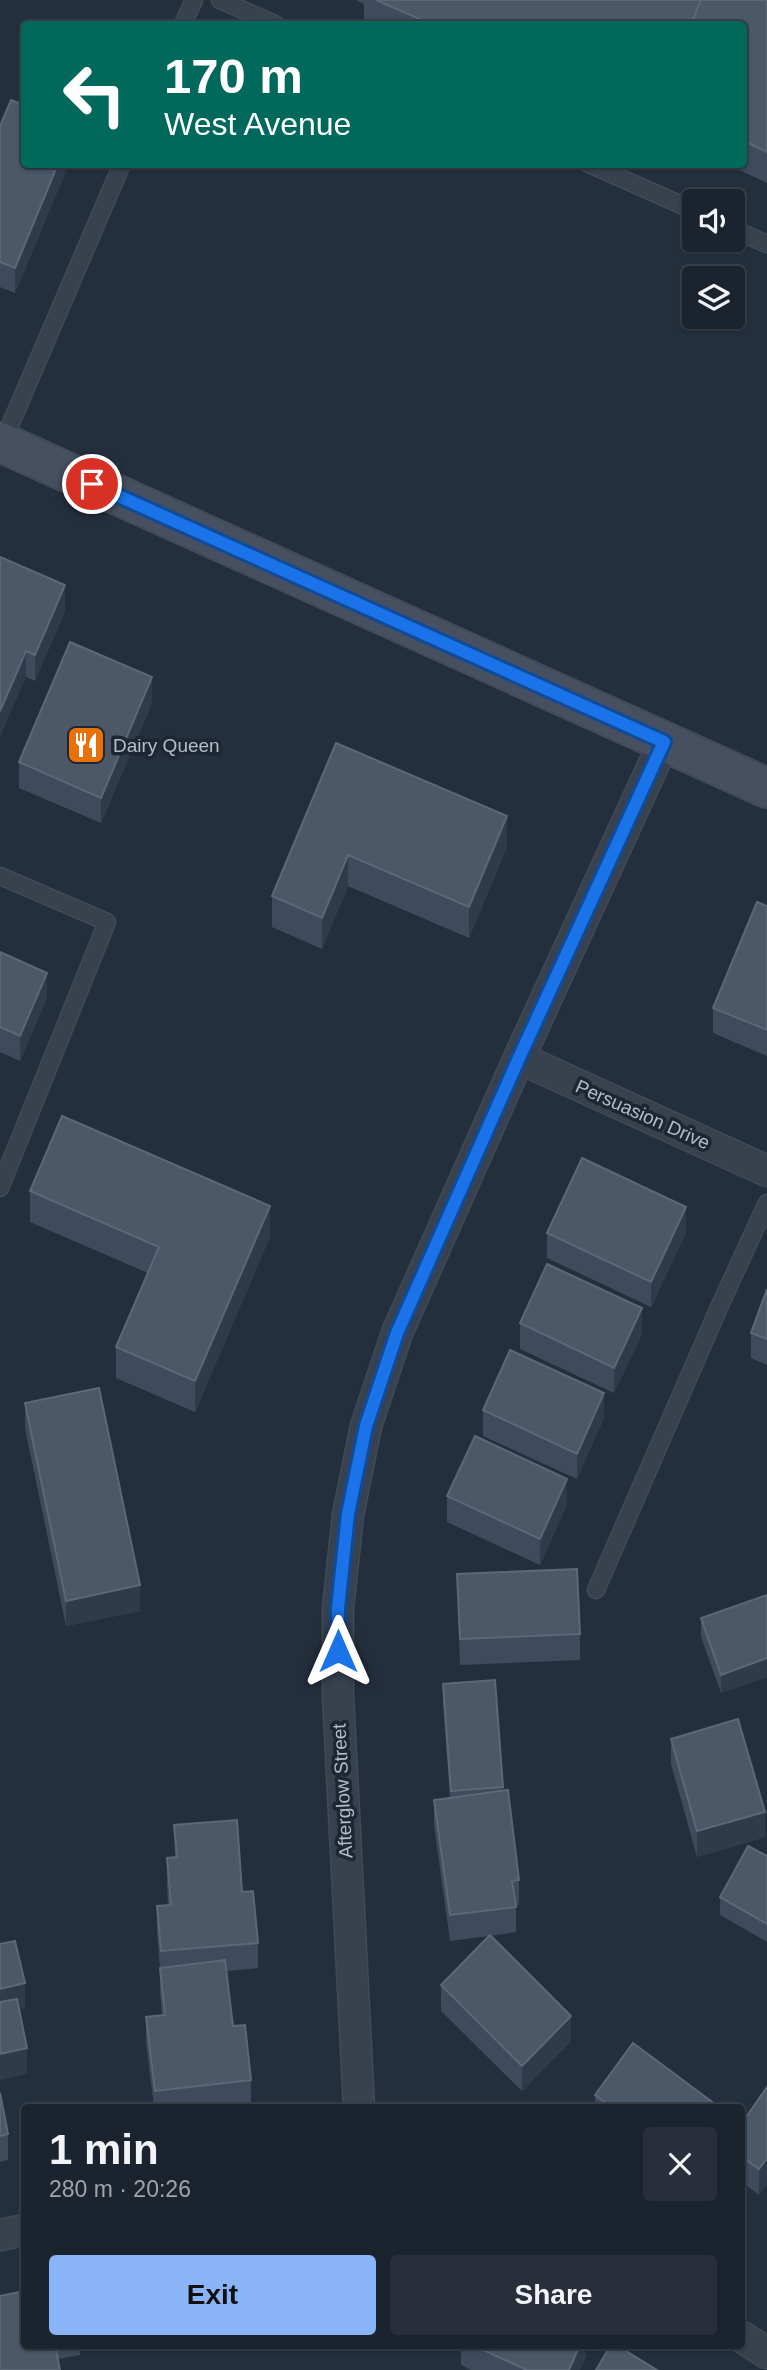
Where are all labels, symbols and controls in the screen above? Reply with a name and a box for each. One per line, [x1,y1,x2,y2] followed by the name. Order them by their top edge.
[49,49,140,140] icon: left
[164,49,303,103] text: 170 m
[164,106,351,142] text: West Avenue
[682,189,745,329] map controls
[682,189,745,252] button: sound
[682,266,745,329] button: layers
[62,454,122,514] pin
[73,465,111,503] icon: arrive
[65,724,107,766] restaurant icon: Dairy Queen
[113,735,220,756] place label: Dairy Queen
[572,1075,713,1153] street label: Persuasion Drive
[301,1614,375,1688] position arrow
[328,1722,357,1859] street label: Afterglow Street
[49,2126,159,2173] text: 1 min
[643,2127,717,2201] button: close
[49,2176,191,2202] text: 280 m · 20:26
[49,2255,376,2335] button: Exit
[390,2255,717,2335] button: Share

